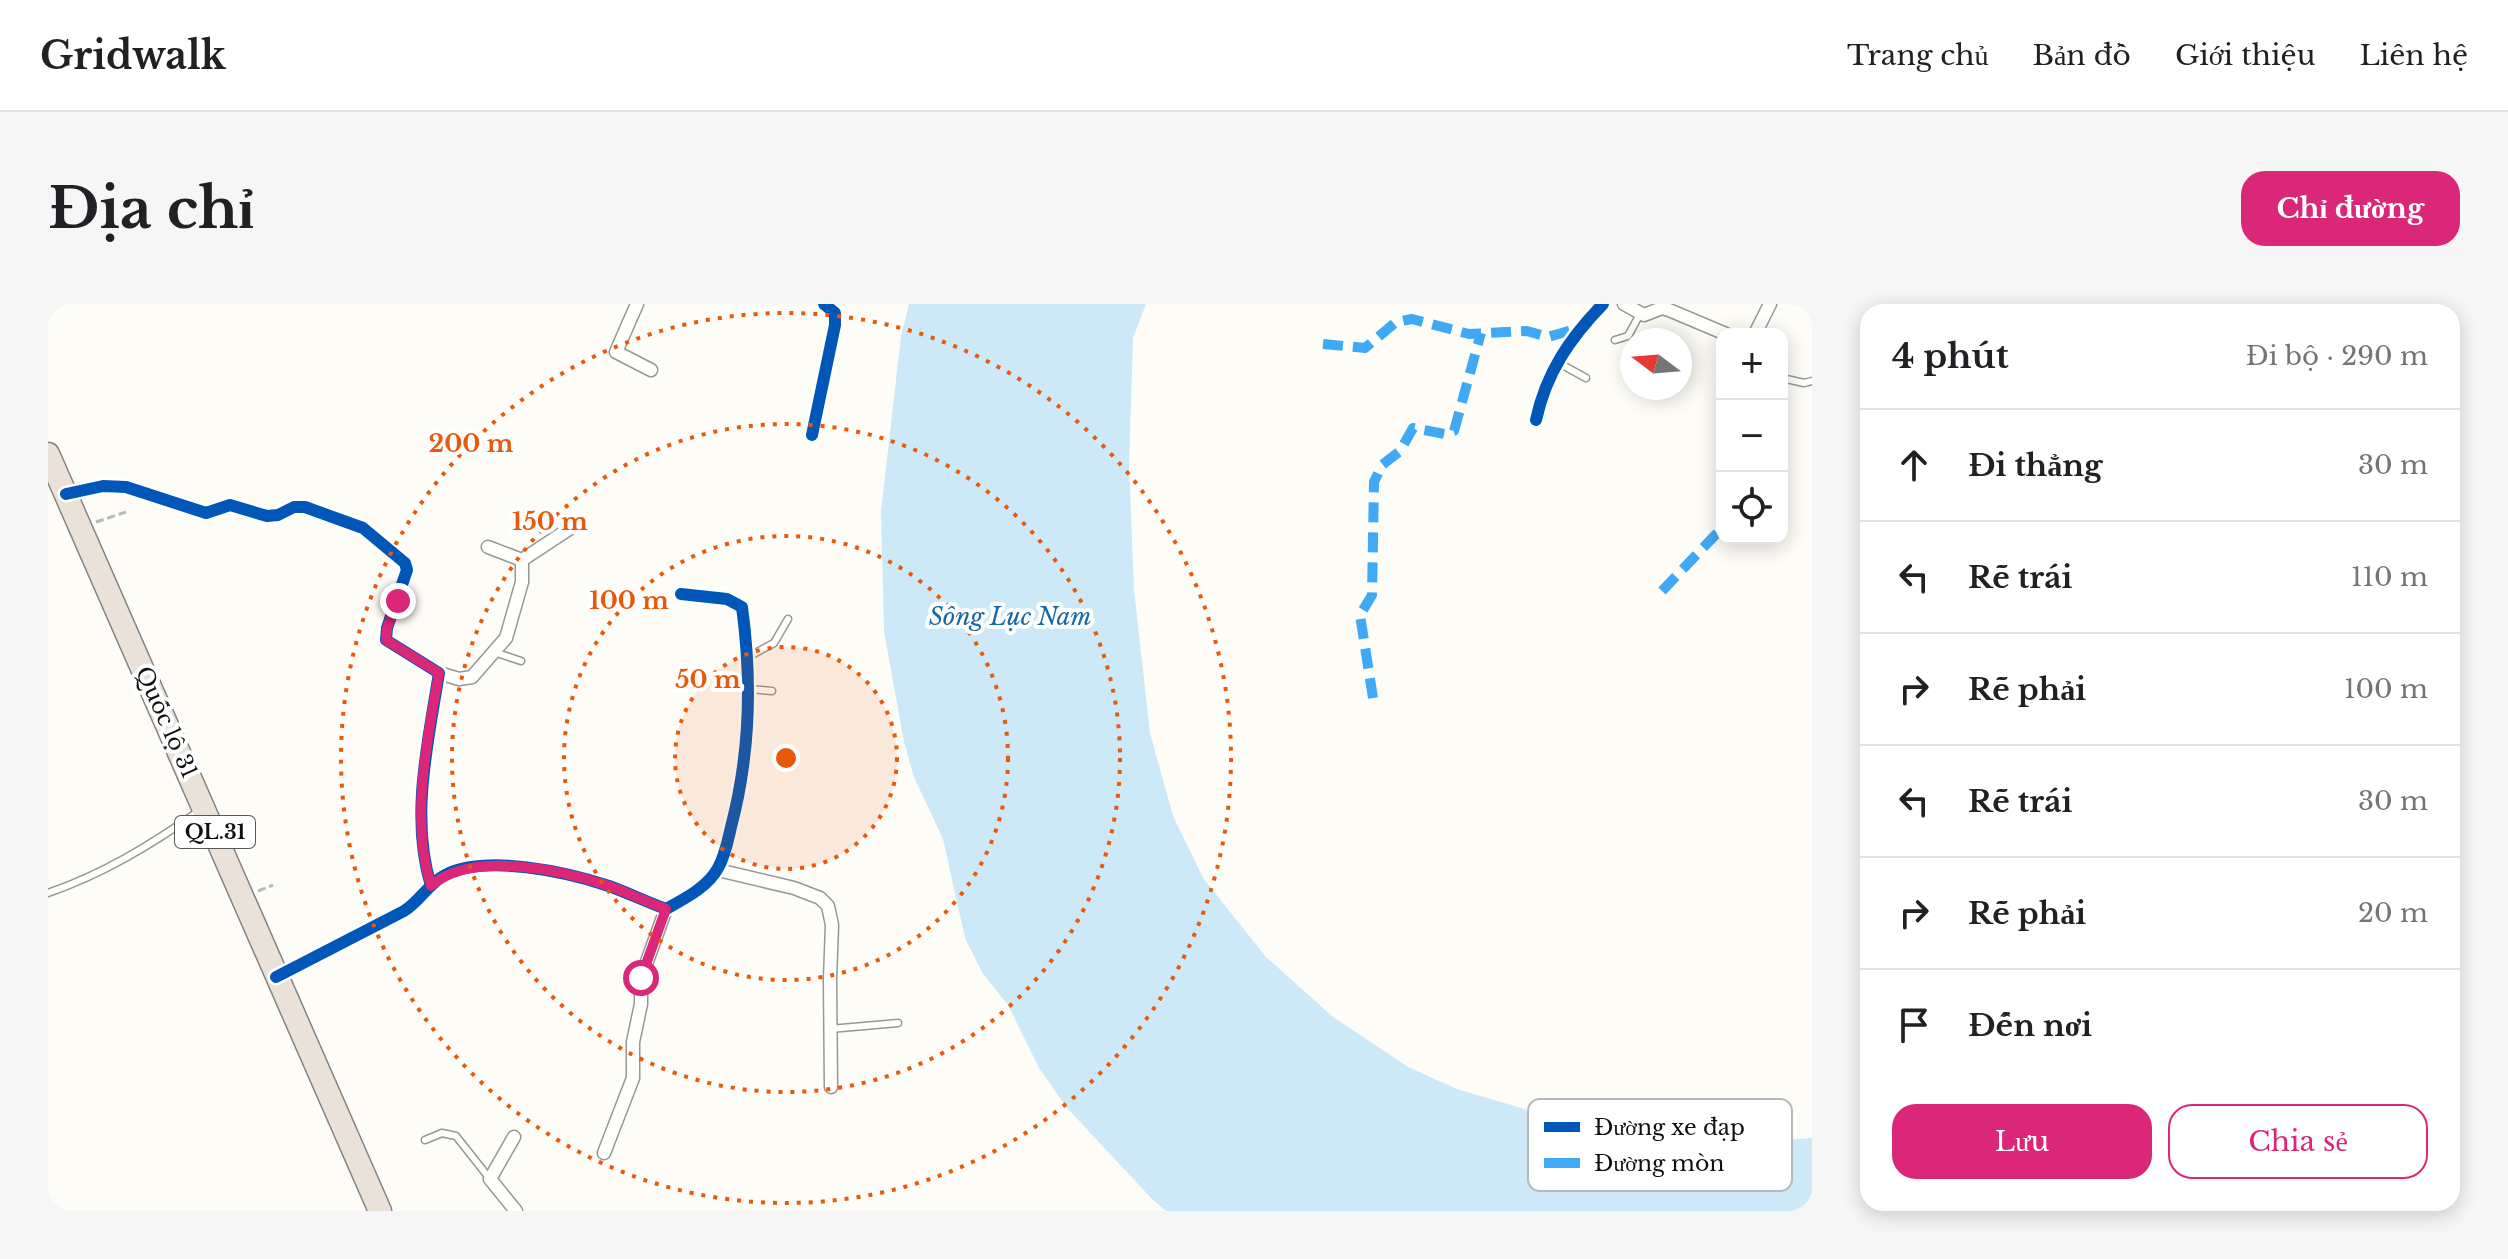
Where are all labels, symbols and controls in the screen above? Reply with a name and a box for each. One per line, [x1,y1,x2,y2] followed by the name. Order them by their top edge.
[40,32,226,79] text: Gridwalk
[1847,38,1988,73] text: Trang chủ
[2032,38,2131,73] text: Bản đồ
[2175,38,2315,73] text: Giới thiệu
[2359,38,2468,73] text: Liên hệ
[2241,171,2460,246] button: Chỉ đường
[48,174,254,243] text: Địa chỉ
[1620,328,1692,400] north arrow
[1716,328,1788,544] map controls
[1716,328,1788,400] button: +
[1892,335,2009,377] text: 4 phút
[2246,340,2428,372] text: Đi bộ · 290 m
[1716,400,1788,472] button: −
[429,429,514,458] text: 200 m
[1892,443,1936,487] icon: ahead
[1968,447,2102,484] text: Đi thẳng
[2358,449,2428,481] text: 30 m
[1716,472,1788,544] button: locate
[512,507,588,536] text: 150 m
[1892,555,1936,599] icon: left
[1968,559,2072,596] text: Rẽ trái
[2351,561,2428,593] text: 110 m
[380,583,416,619] route end
[589,586,669,615] text: 100 m
[929,602,1091,631] water label: Sông Lục Nam
[130,662,203,782] street label: Quốc lộ 31
[675,665,741,694] text: 50 m
[1892,667,1936,711] icon: right
[1968,671,2086,708] text: Rẽ phải
[2344,673,2428,705] text: 100 m
[772,744,800,772] centre of rings
[1892,779,1936,823] icon: left
[1968,783,2072,820] text: Rẽ trái
[2358,785,2428,817] text: 30 m
[175,816,255,848] road number: QL.31
[1892,891,1936,935] icon: right
[1968,895,2086,932] text: Rẽ phải
[2358,897,2428,929] text: 20 m
[623,960,659,996] route start
[1892,1003,1936,1047] icon: arrive
[1968,1007,2092,1044] text: Đến nơi
[1528,1099,1792,1191] legend
[1892,1104,2152,1179] button: Lưu
[2168,1104,2428,1179] button: Chia sẻ
[1594,1114,1745,1141] text: Đường xe đạp
[1594,1150,1725,1177] text: Đường mòn

